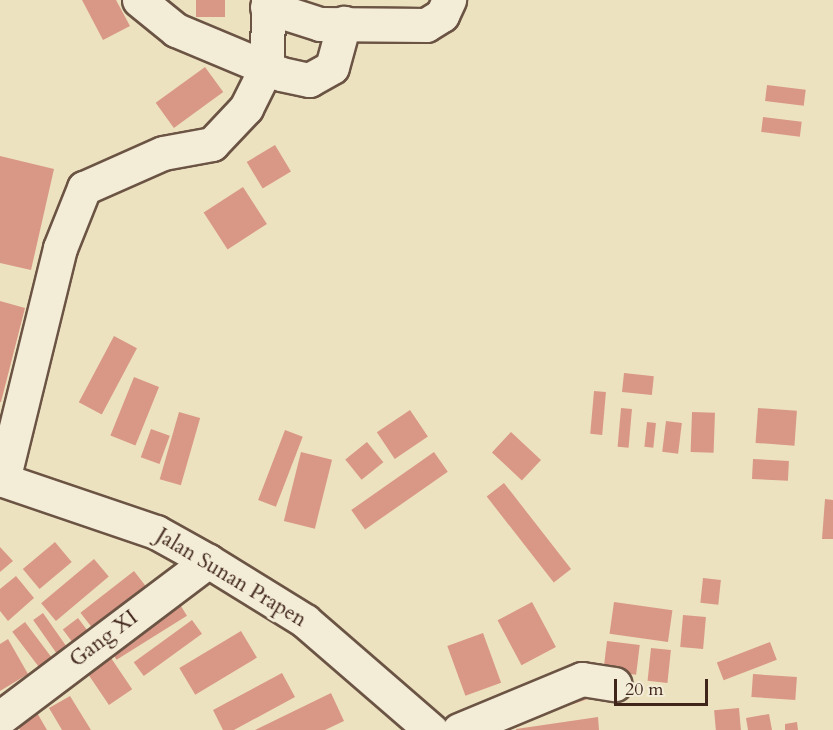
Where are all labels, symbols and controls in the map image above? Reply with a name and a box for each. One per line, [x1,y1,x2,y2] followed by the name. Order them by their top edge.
[151,523,311,633] street label: Jalan Sunan Prapen
[65,605,143,673] street label: Gang XI
[617,667,712,705] scale bar
[625,677,664,702] text: 20 m

